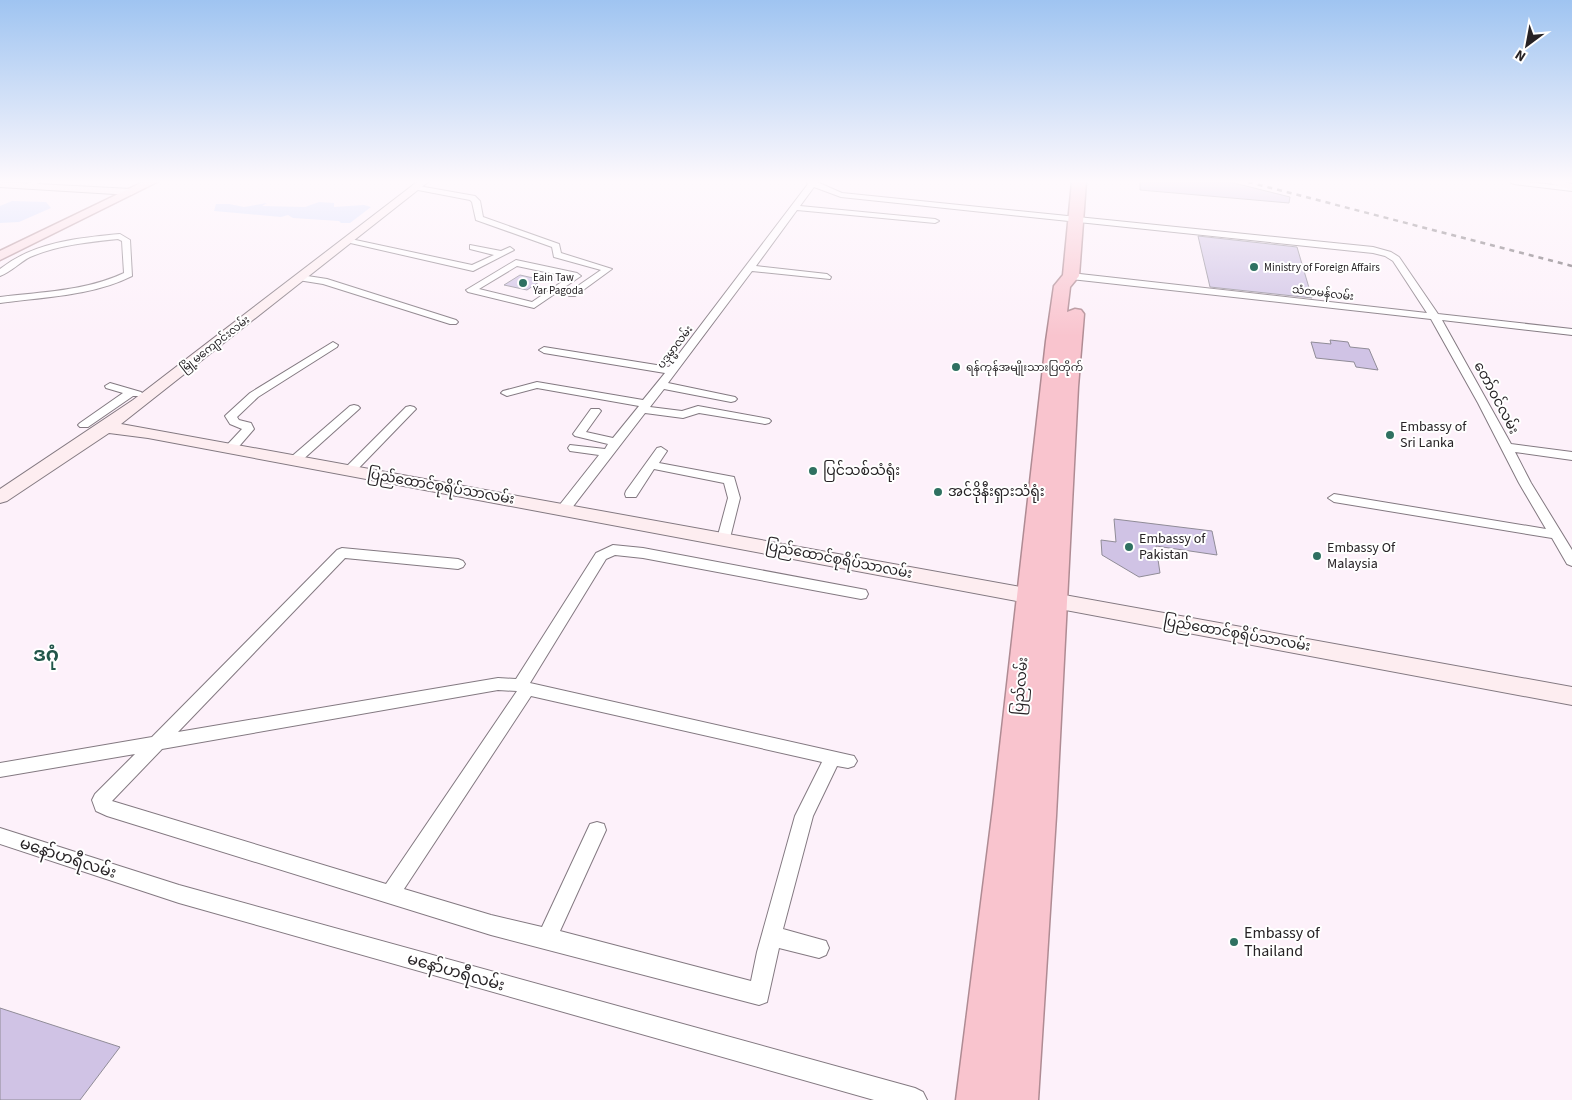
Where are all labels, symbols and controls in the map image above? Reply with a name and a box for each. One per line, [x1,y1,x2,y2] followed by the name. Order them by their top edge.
[1502,20,1552,70] north arrow
[1511,44,1530,66] text: N
[1264,260,1380,275] place label: Ministry of Foreign Affairs
[1248,261,1260,273] marker: Ministry of Foreign Affairs
[532,270,583,298] place label: Eain Taw Yar Pagoda
[517,277,529,289] marker: Eain Taw Yar Pagoda
[1291,282,1355,305] street label: သံတမန်လမ်း
[177,312,254,377] street label: မြို့မကျောင်းလမ်း
[654,322,697,372] street label: ပဒုမ္မာလမ်း
[1469,358,1524,438] street label: တော်ဝင်လမ်း
[966,360,1083,376] place label: ရန်ကုန်အမျိုးသားပြတိုက်
[950,361,962,373] marker: ရန်ကုန်အမျိုးသားပြတိုက်
[1400,417,1467,453] place label: Embassy of Sri Lanka
[1384,429,1396,441] marker: Embassy of Sri Lanka
[823,460,900,482] place label: ပြင်သစ်သံရုံး
[366,463,516,511] street label: ပြည်ထောင်စုရိပ်သာလမ်း
[807,465,819,477] marker: ပြင်သစ်သံရုံး
[948,481,1045,503] place label: အင်ဒိုနီးရှားသံရုံး
[932,486,944,498] marker: အင်ဒိုနီးရှားသံရုံး
[1139,529,1206,565] place label: Embassy of Pakistan
[764,535,914,585] street label: ပြည်ထောင်စုရိပ်သာလမ်း
[1327,538,1396,574] place label: Embassy Of Malaysia
[1123,541,1135,553] marker: Embassy of Pakistan
[1311,550,1323,562] marker: Embassy Of Malaysia
[1162,610,1312,658] street label: ပြည်ထောင်စုရိပ်သာလမ်း
[33,642,59,670] district label: ဒဂုံ
[1008,656,1034,716] street label: ပြည်လမ်း
[16,831,119,886] street label: မနော်ဟရီလမ်း
[1244,922,1321,962] place label: Embassy of Thailand
[1228,936,1240,948] marker: Embassy of Thailand
[404,947,508,998] street label: မနော်ဟရီလမ်း

